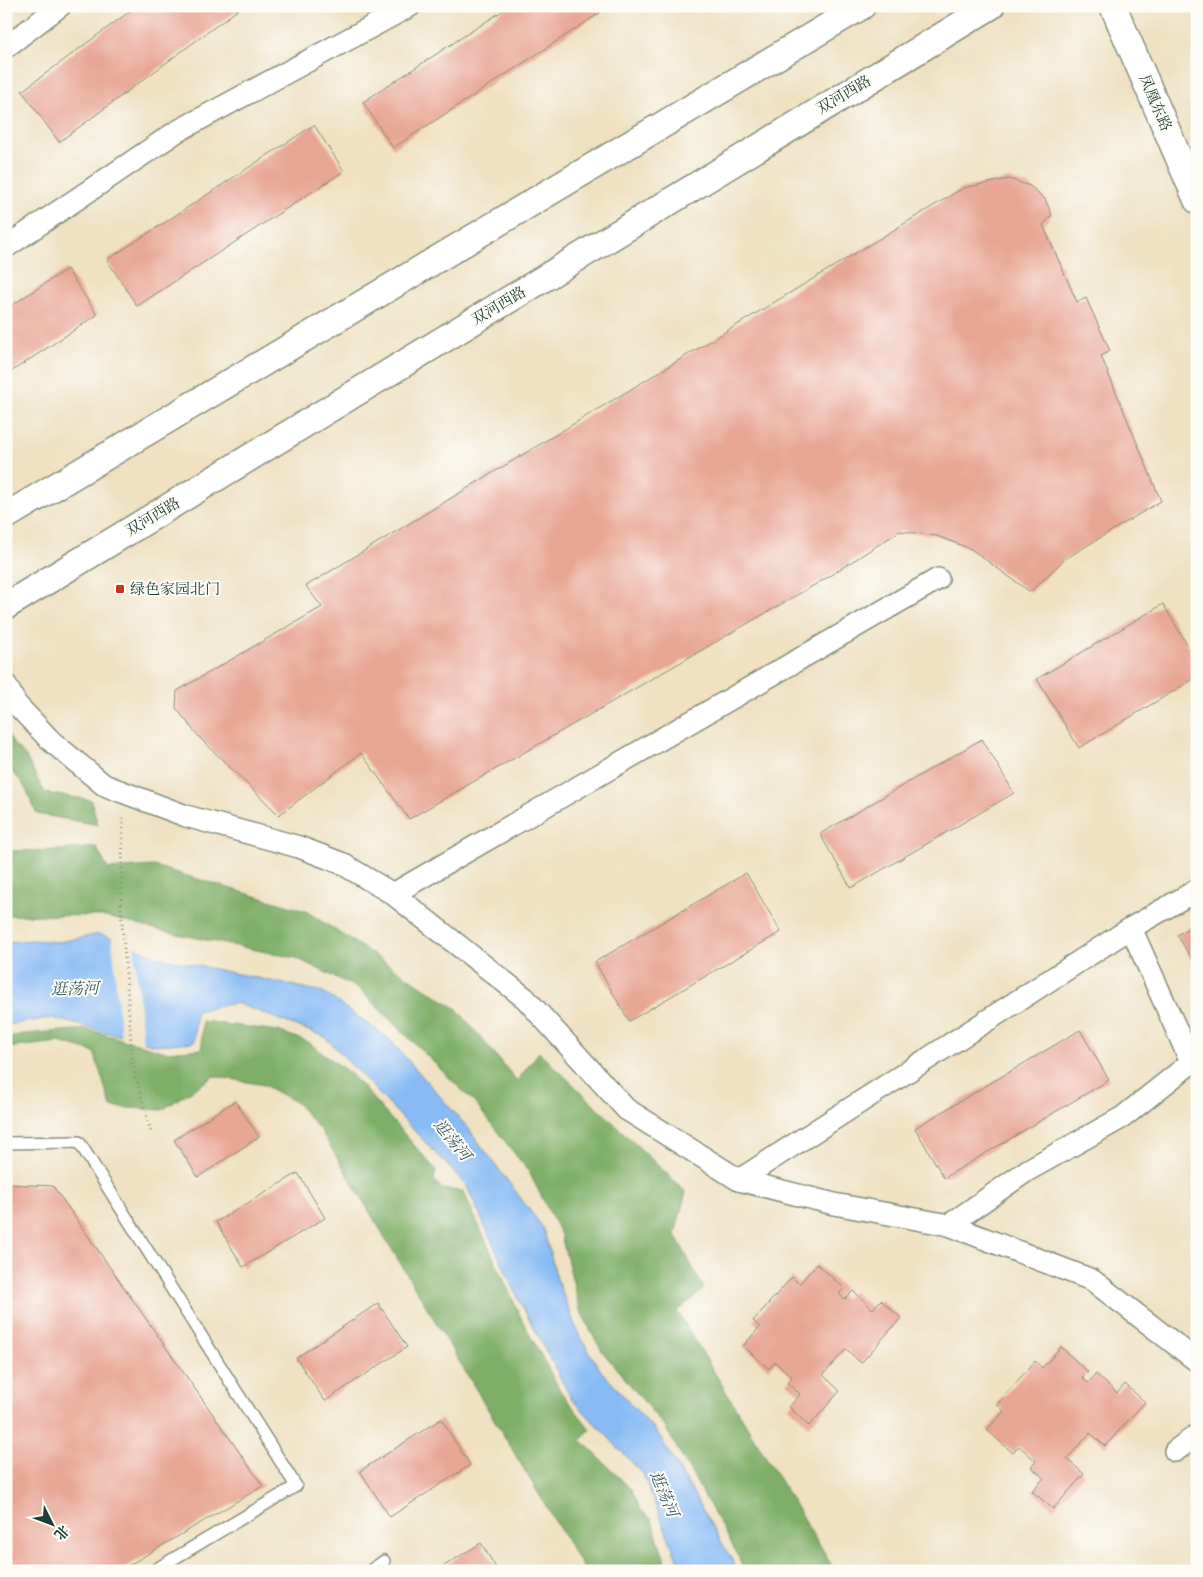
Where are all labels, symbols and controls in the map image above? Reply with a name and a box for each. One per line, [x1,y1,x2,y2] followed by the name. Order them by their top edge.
[813,71,875,119] street label: 双河西路
[1135,72,1175,134] street label: 凤凰东路
[468,282,530,330] street label: 双河西路
[122,493,184,541] street label: 双河西路
[130,580,220,599] place label: 绿色家园北门
[114,583,126,595] marker: 绿色家园北门
[51,979,102,999] water label: 逛荡河
[429,1115,477,1167] water label: 逛荡河
[645,1468,684,1523] water label: 逛荡河
[28,1500,78,1550] north arrow
[50,1521,72,1543] text: 北

